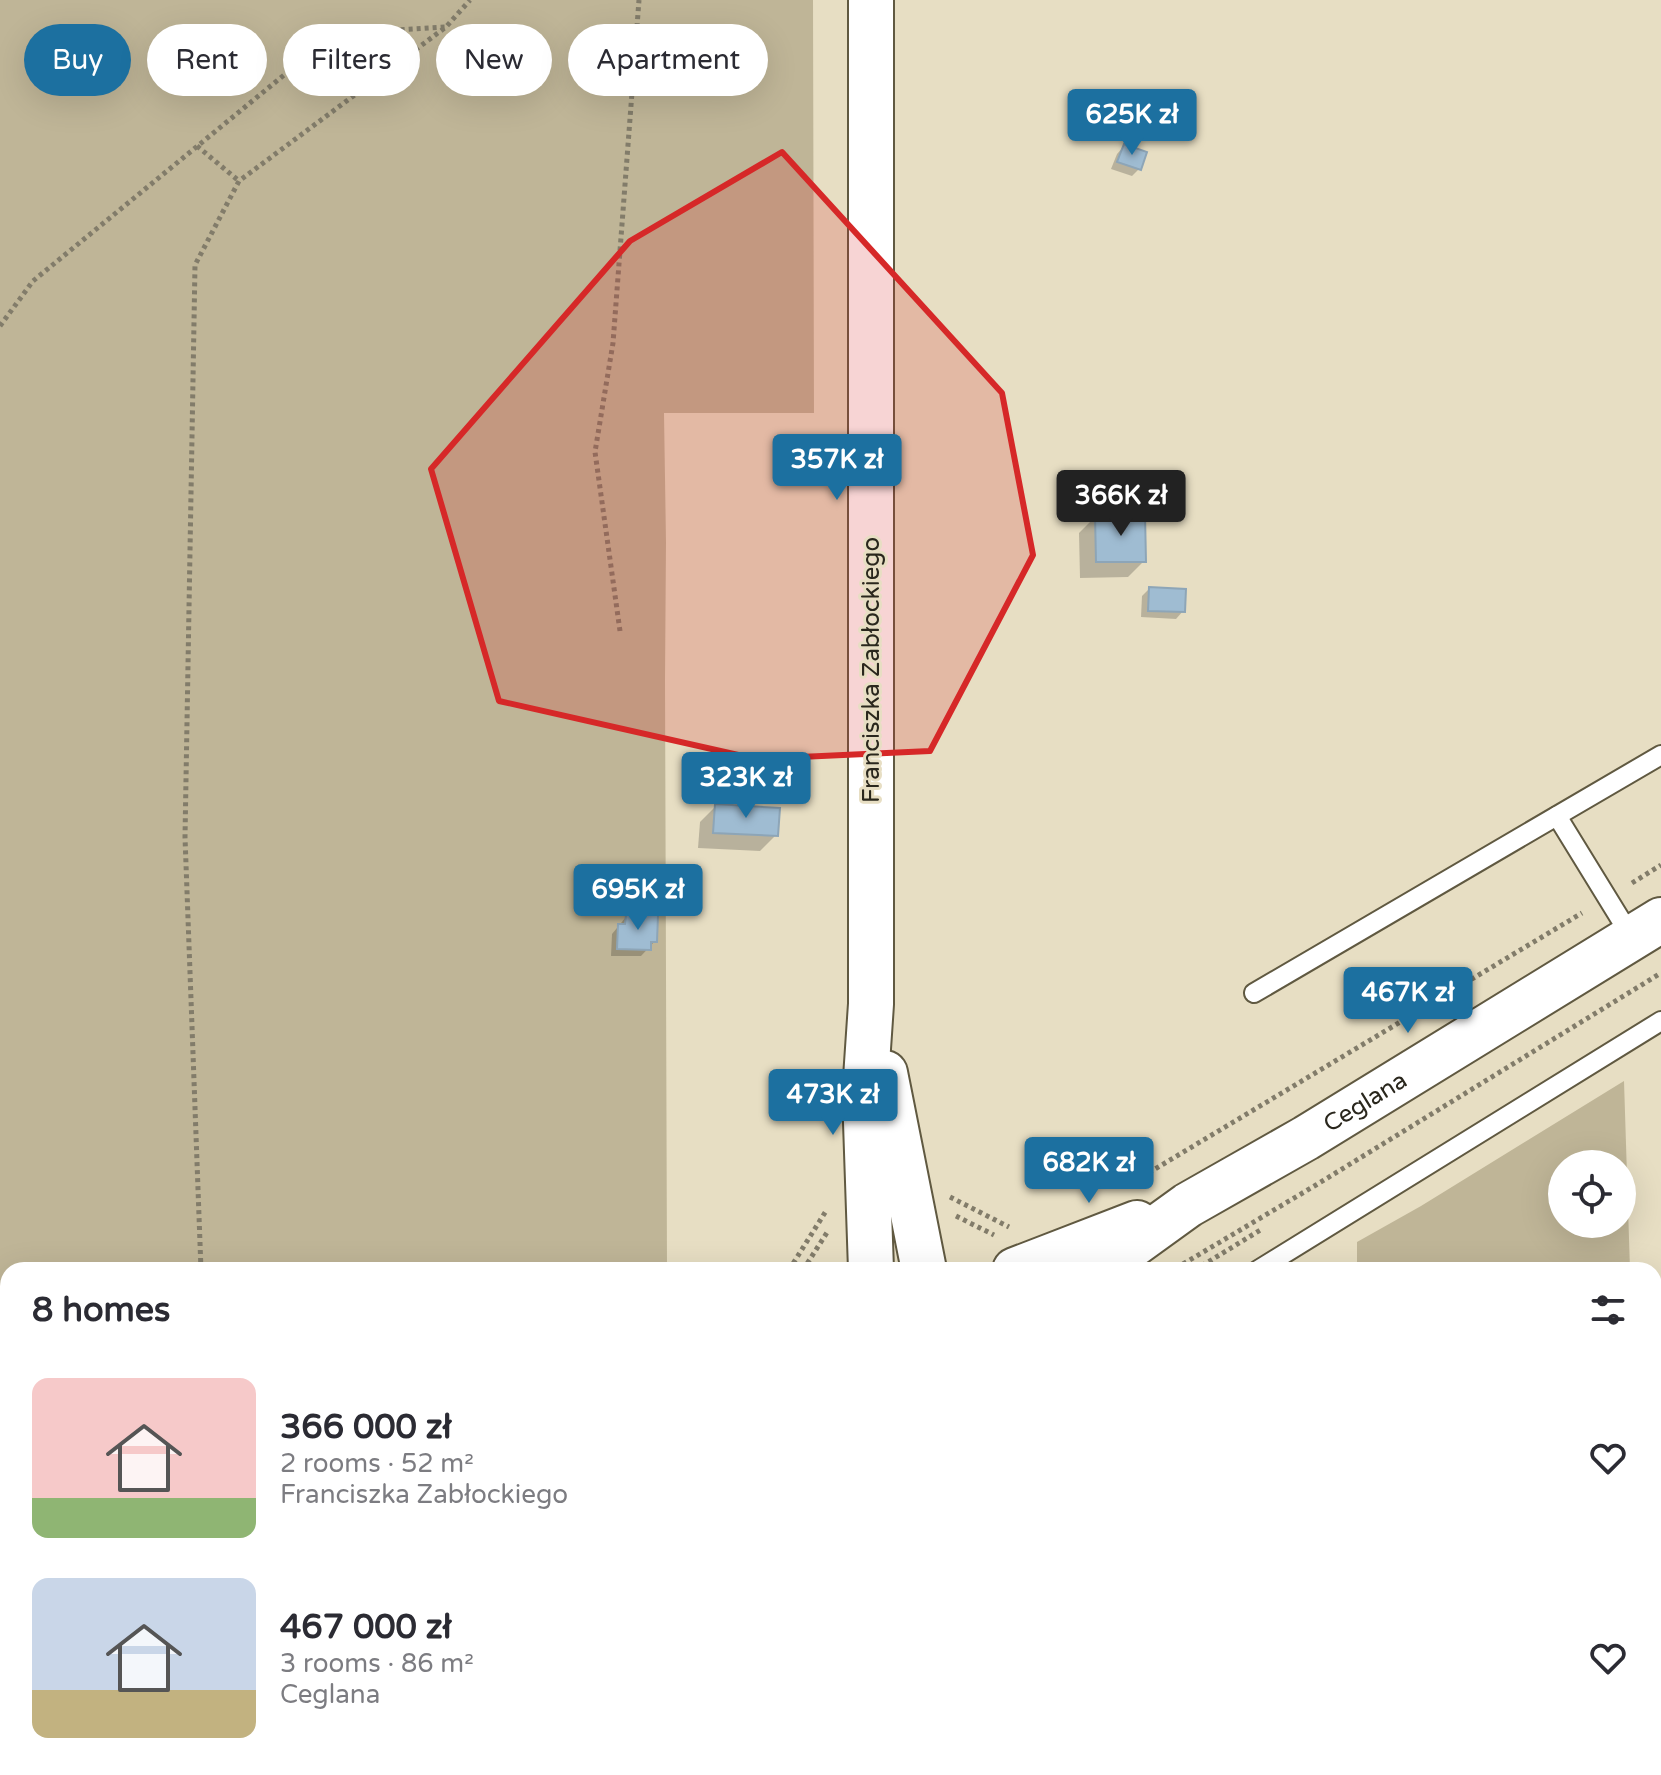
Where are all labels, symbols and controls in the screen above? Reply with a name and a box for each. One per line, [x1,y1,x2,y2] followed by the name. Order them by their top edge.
[24,24,131,96] chip: Buy
[147,24,267,96] chip: Rent
[283,24,420,96] chip: Filters
[436,24,552,96] chip: New
[568,24,768,96] chip: Apartment
[1058,89,1206,157] pin: 625K zł
[1086,99,1178,130] text: 625K zł
[763,434,911,502] pin: 357K zł
[791,444,883,475] text: 357K zł
[1047,470,1195,538] pin: 366K zł
[1075,480,1167,511] text: 366K zł
[857,537,886,803] street label: Franciszka Zabłockiego
[672,752,820,820] pin: 323K zł
[700,762,792,793] text: 323K zł
[564,864,712,932] pin: 695K zł
[592,874,684,905] text: 695K zł
[1334,967,1482,1035] pin: 467K zł
[1362,977,1454,1008] text: 467K zł
[1318,1065,1412,1138] street label: Ceglana
[759,1069,907,1137] pin: 473K zł
[787,1079,879,1110] text: 473K zł
[1015,1137,1163,1205] pin: 682K zł
[1043,1147,1135,1178] text: 682K zł
[1548,1150,1636,1238] map controls
[1548,1150,1636,1238] button: locate
[1586,1288,1630,1332] icon: filters
[32,1290,170,1331] text: 8 homes
[280,1407,452,1448] text: 366 000 zł
[96,1410,192,1506] icon: home
[1586,1436,1630,1480] icon: heart
[280,1448,474,1479] text: 2 rooms · 52 m²
[280,1479,568,1510] text: Franciszka Zabłockiego
[280,1607,452,1648] text: 467 000 zł
[96,1610,192,1706] icon: home
[1586,1636,1630,1680] icon: heart
[280,1648,474,1679] text: 3 rooms · 86 m²
[280,1679,380,1710] text: Ceglana

